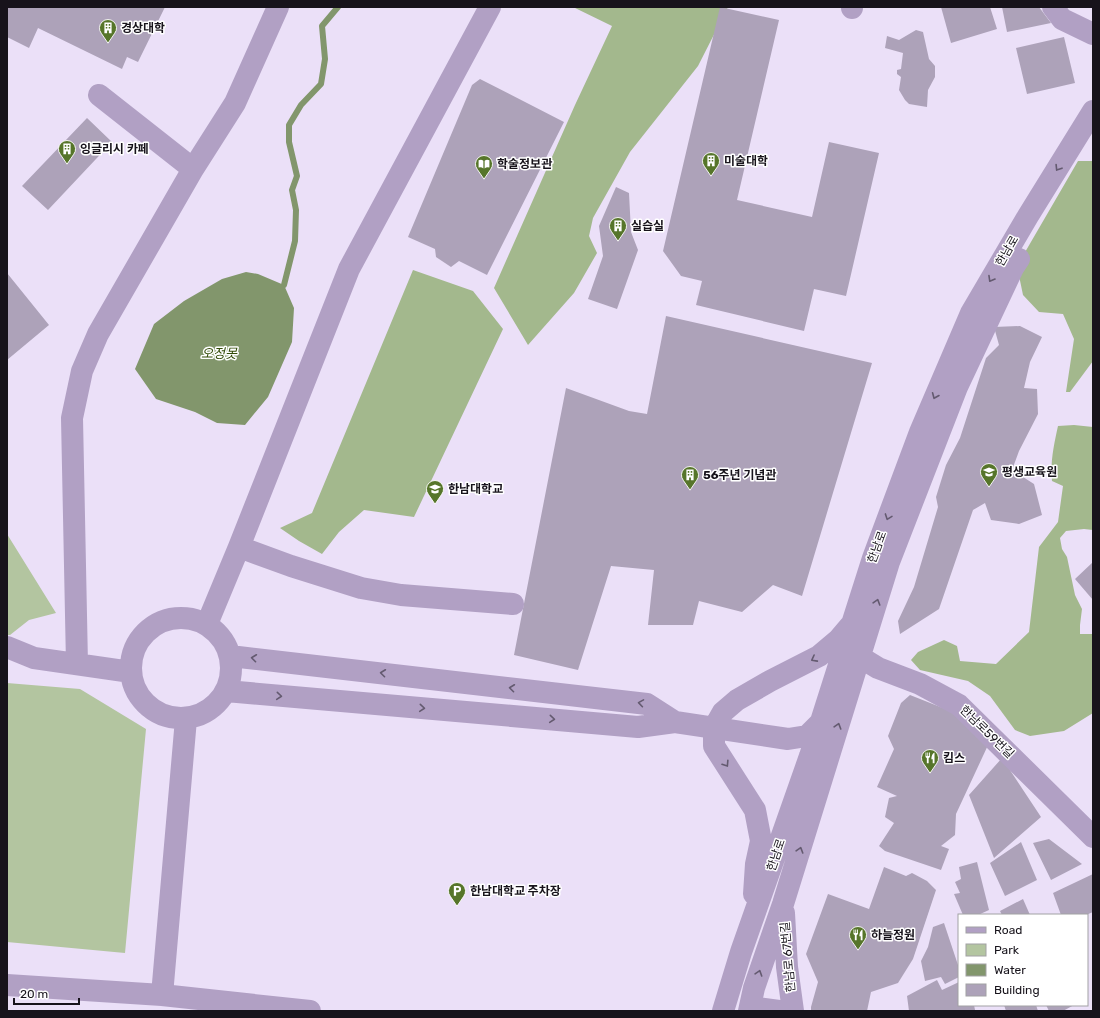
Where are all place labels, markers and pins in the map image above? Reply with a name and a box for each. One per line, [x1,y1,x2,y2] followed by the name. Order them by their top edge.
[98,18,118,43] building icon: 경상대학
[121,21,165,35] place label: 경상대학
[57,139,77,164] building icon: 잉글리시 카페
[80,142,149,156] place label: 잉글리시 카페
[701,151,721,176] building icon: 미술대학
[474,154,494,179] library icon: 학술정보관
[724,154,768,168] place label: 미술대학
[497,157,552,171] place label: 학술정보관
[608,216,628,241] building icon: 실습실
[631,219,664,233] place label: 실습실
[979,462,999,487] school or university icon: 평생교육원
[680,465,700,490] building icon: 56주년 기념관
[1002,465,1057,479] place label: 평생교육원
[703,468,776,482] place label: 56주년 기념관
[425,479,445,504] school or university icon: 한남대학교
[448,482,503,496] place label: 한남대학교
[920,748,940,773] restaurant icon: 킴스
[943,751,965,765] place label: 킴스
[447,881,467,906] parking icon: 한남대학교 주차장
[470,884,561,898] place label: 한남대학교 주차장
[848,925,868,950] restaurant icon: 하늘정원
[871,928,915,942] place label: 하늘정원

